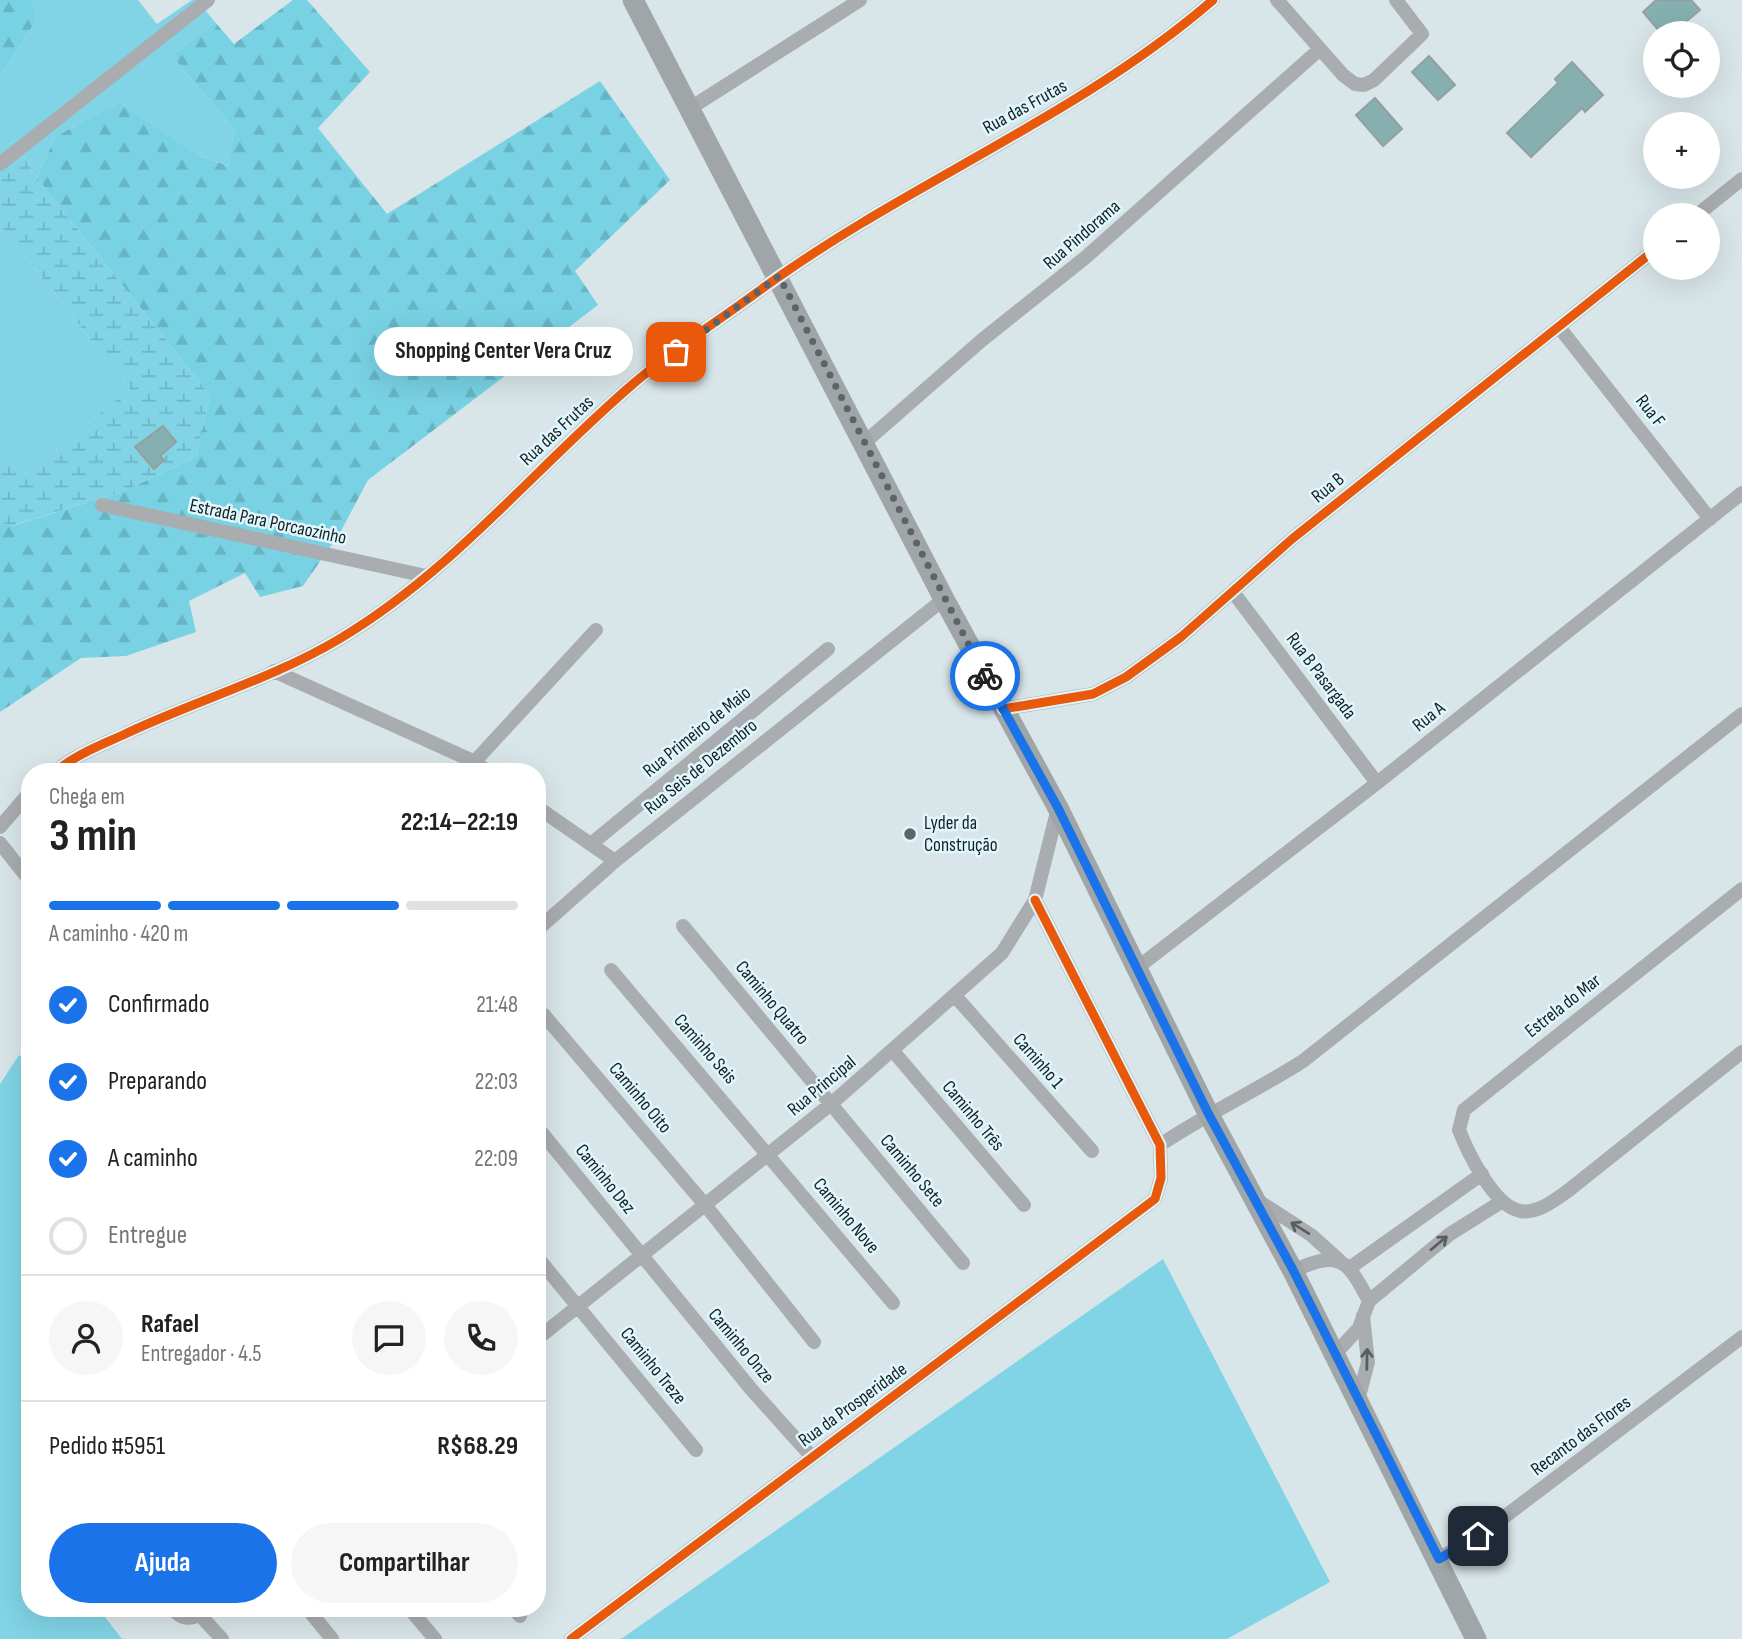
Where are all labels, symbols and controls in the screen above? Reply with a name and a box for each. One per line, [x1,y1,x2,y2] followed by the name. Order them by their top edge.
[1643,21,1720,280] map controls
[1643,21,1720,98] button: locate
[979,74,1071,139] street label: Rua das Frutas
[1643,112,1720,189] button: +
[1039,195,1125,275] street label: Rua Pindorama
[1643,203,1720,280] button: −
[646,322,706,382] pin
[375,328,634,376] callout: Shopping Center Vera Cruz
[657,333,695,371] icon: bag
[395,337,612,365] text: Shopping Center Vera Cruz
[1630,390,1670,432] street label: Rua F
[515,391,599,471] street label: Rua das Frutas
[1307,468,1349,508] street label: Rua B
[188,494,348,550] street label: Estrada Para Porcaozinho
[1281,628,1361,724] street label: Rua B Pasargada
[950,641,1020,711] courier
[966,657,1004,695] icon: bike
[638,681,756,783] street label: Rua Primeiro de Maio
[1408,696,1451,737] street label: Rua A
[640,714,762,820] street label: Rua Seis de Dezembro
[49,783,125,811] text: Chega em
[401,807,518,838] text: 22:14–22:19
[49,809,137,864] text: 3 min
[924,812,998,857] place label: Lyder da Construção
[902,826,918,842] marker: Lyder da Construção
[49,920,188,948] text: A caminho · 420 m
[730,956,814,1050] street label: Caminho Quatro
[1520,969,1606,1043] street label: Estrela do Mar
[49,986,87,1024] icon: check
[108,989,209,1020] text: Confirmado
[476,991,518,1019] text: 21:48
[668,1009,742,1089] street label: Caminho Seis
[1008,1029,1068,1094] street label: Caminho 1
[783,1051,861,1121] street label: Rua Principal
[604,1058,676,1138] street label: Caminho Oito
[49,1063,87,1101] icon: check
[108,1066,207,1097] text: Preparando
[475,1068,518,1096] text: 22:03
[937,1076,1009,1156] street label: Caminho Três
[875,1130,949,1212] street label: Caminho Sete
[49,1140,87,1178] icon: check
[570,1140,640,1219] street label: Caminho Dez
[108,1143,198,1174] text: A caminho
[474,1145,518,1173] text: 22:09
[808,1174,884,1258] street label: Caminho Nove
[108,1220,187,1251] text: Entregue
[1291,1221,1311,1235] one-way arrow
[1429,1235,1447,1251] one-way arrow
[49,1301,123,1375] button: person
[352,1301,426,1375] button: chat
[444,1301,518,1375] button: phone
[703,1304,779,1388] street label: Caminho Onze
[141,1309,199,1340] text: Rafael
[615,1323,691,1409] street label: Caminho Treze
[141,1340,261,1368] text: Entregador · 4.5
[1360,1348,1374,1371] one-way arrow
[794,1358,912,1452] street label: Rua da Prosperidade
[1527,1391,1636,1481] street label: Recanto das Flores
[49,1431,165,1462] text: Pedido #5951
[437,1431,518,1462] text: R$68.29
[1448,1506,1508,1566] pin
[1459,1517,1497,1555] icon: home
[49,1523,277,1603] button: Ajuda
[291,1523,518,1603] button: Compartilhar

